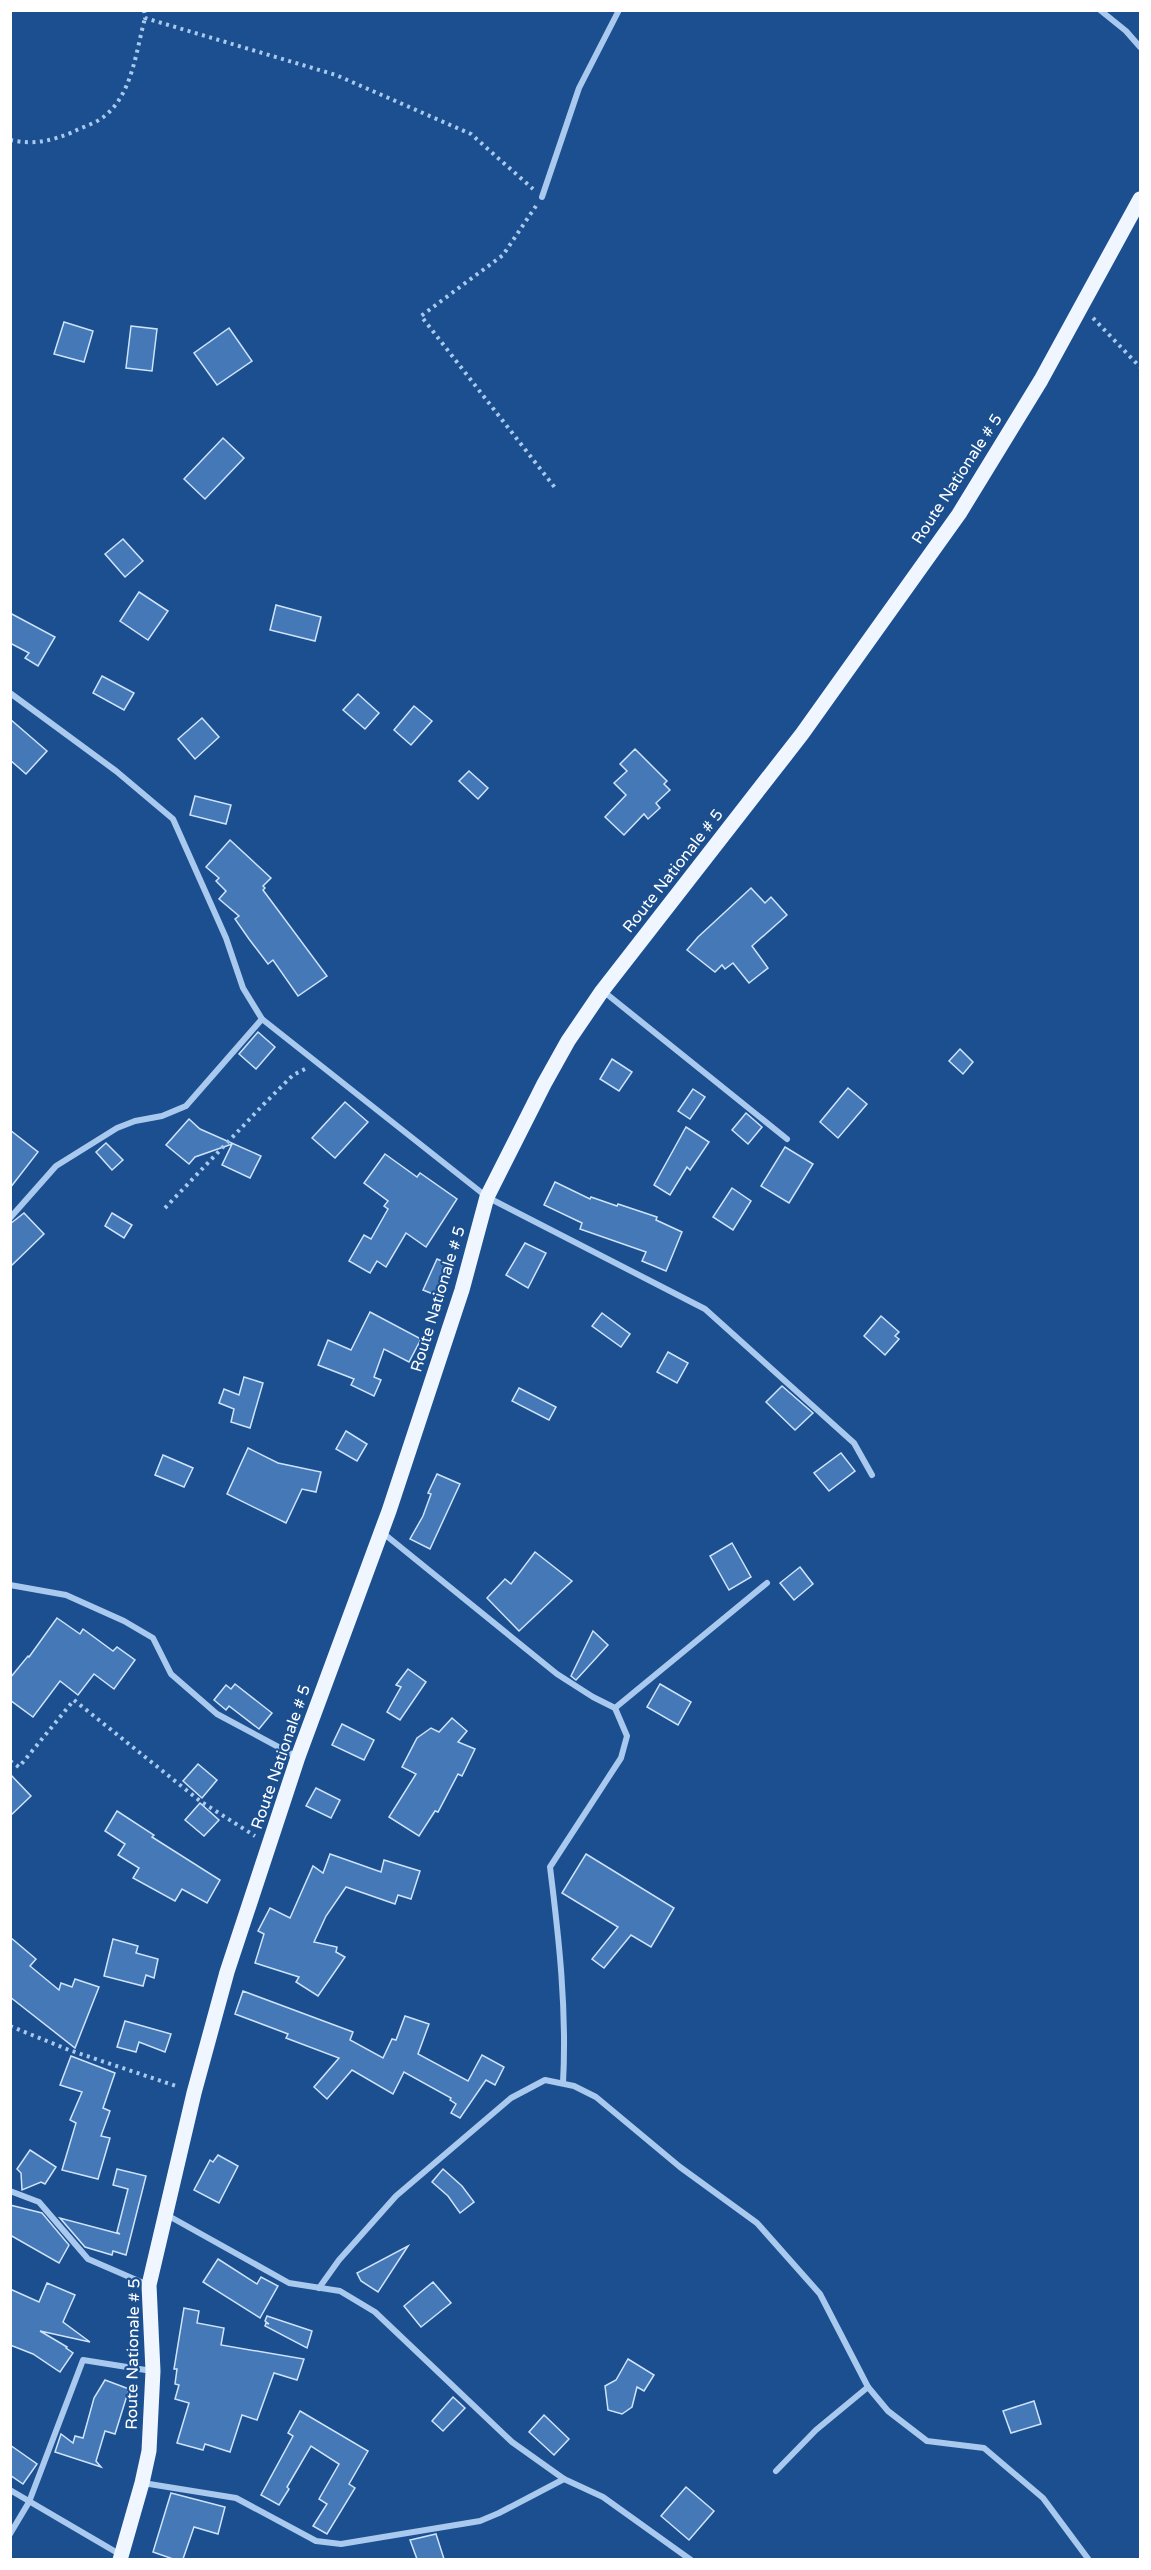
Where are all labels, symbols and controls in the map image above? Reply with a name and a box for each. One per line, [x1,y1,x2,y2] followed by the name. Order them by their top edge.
[907,410,1007,548] street label: Route Nationale # 5
[618,805,728,937] street label: Route Nationale # 5
[406,1224,470,1374] street label: Route Nationale # 5
[247,1682,315,1832] street label: Route Nationale # 5
[122,2278,144,2430] street label: Route Nationale # 5

